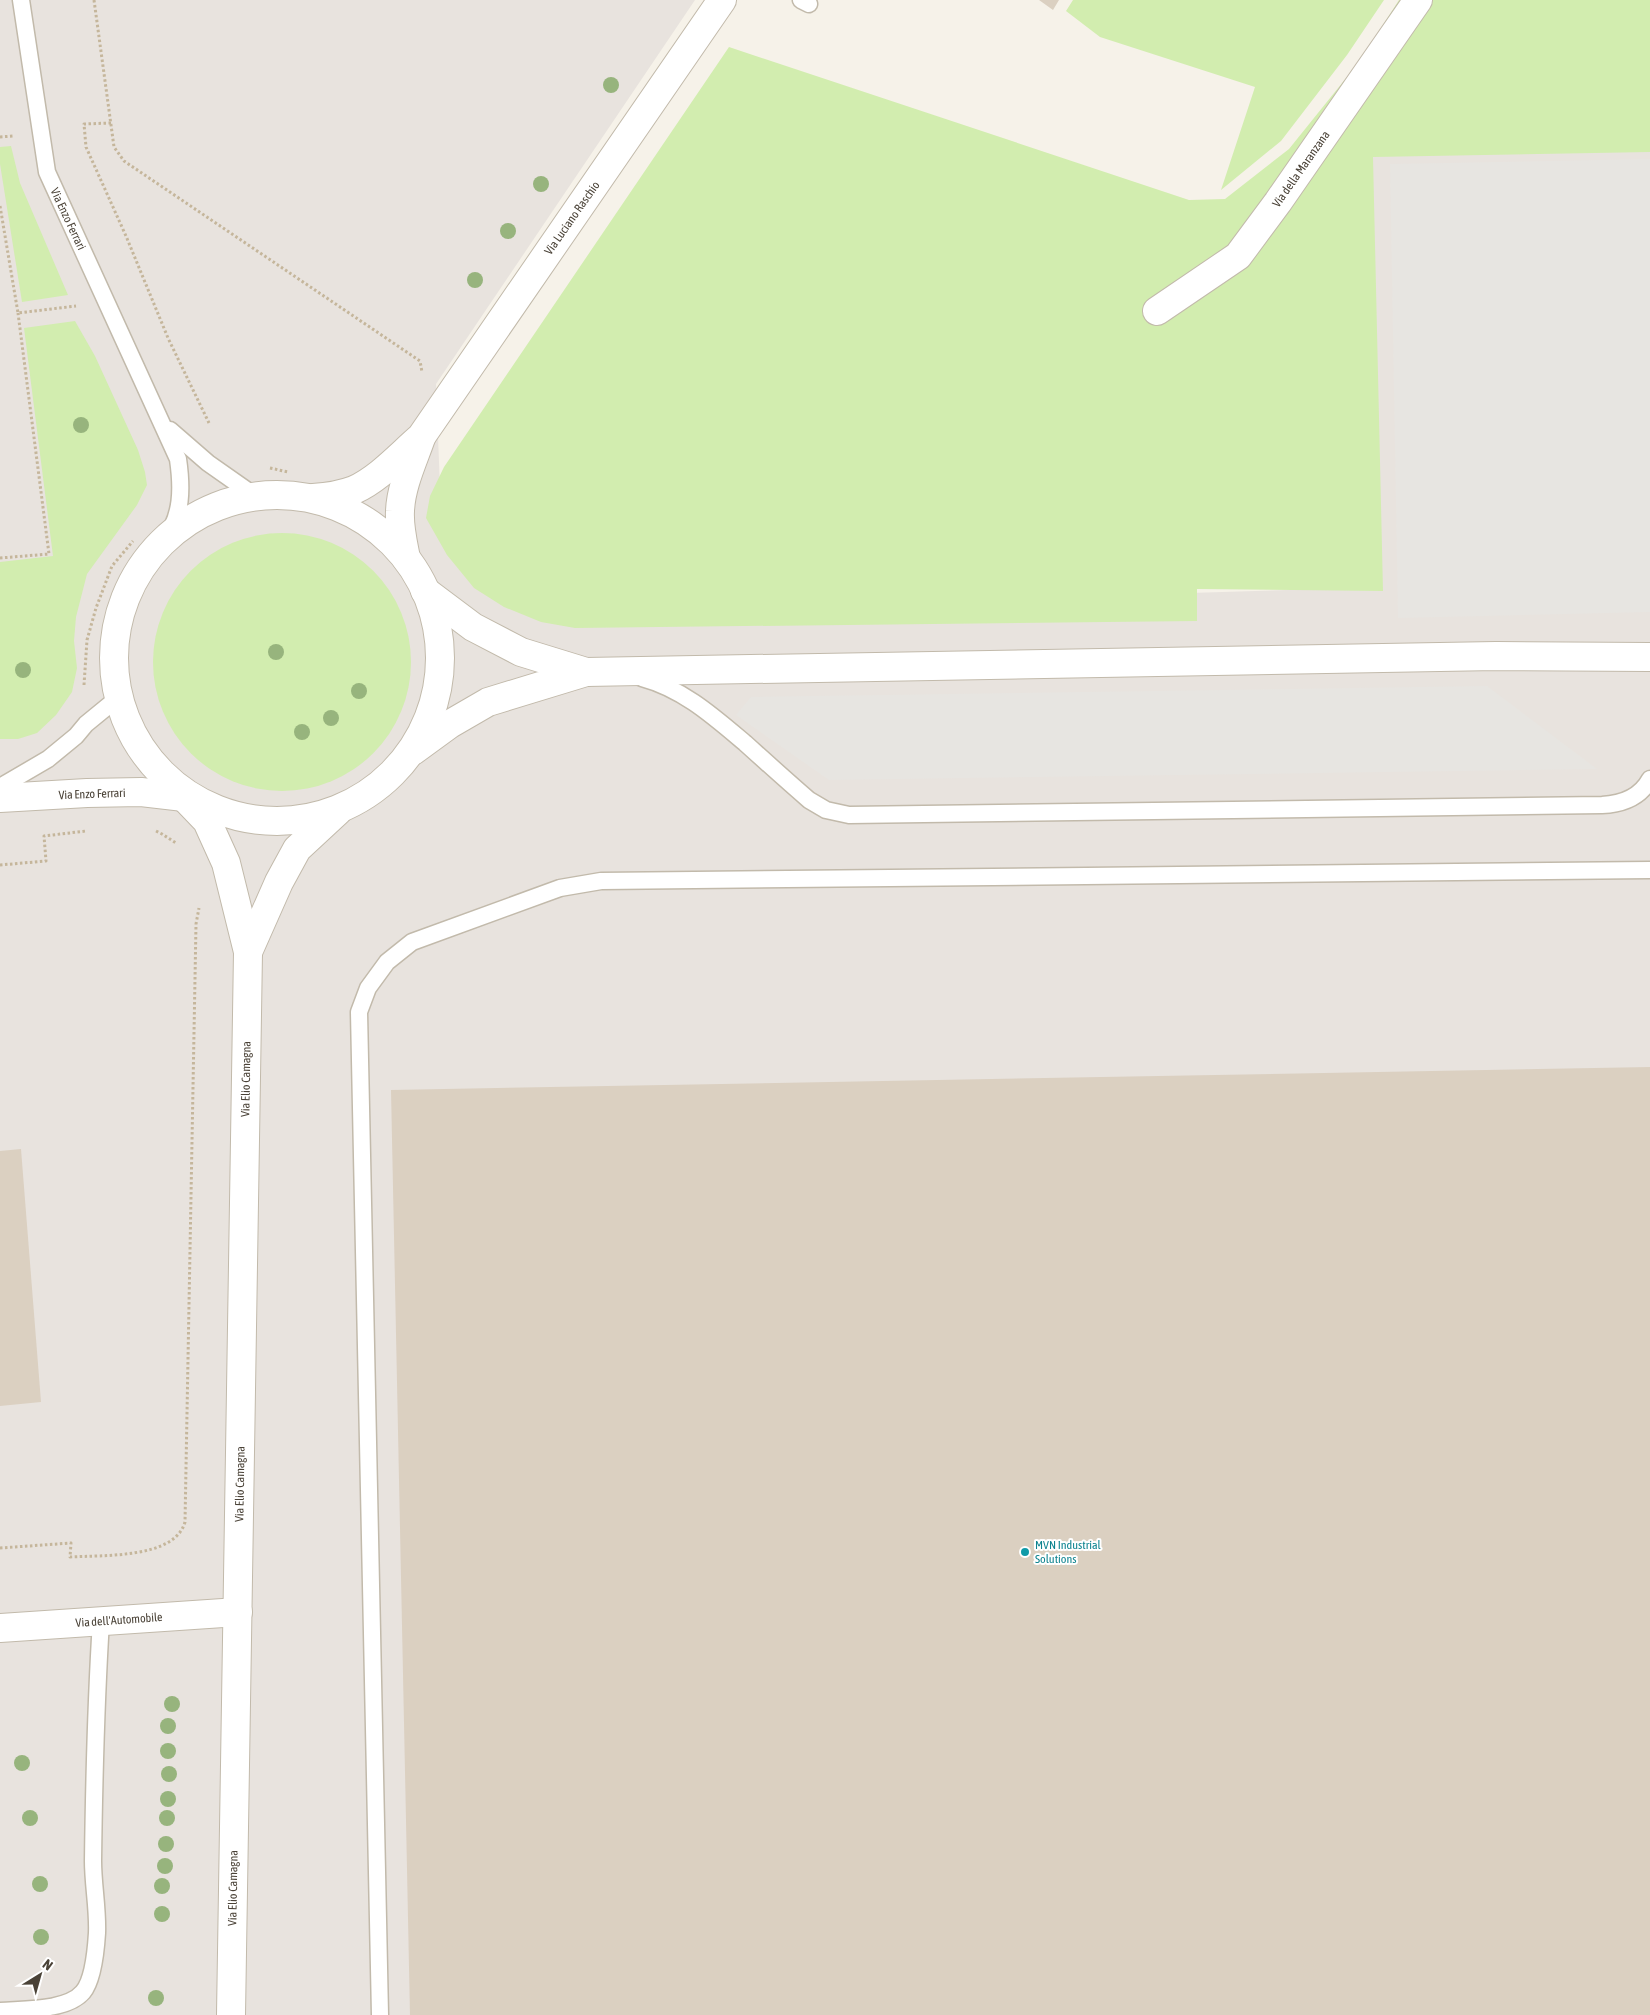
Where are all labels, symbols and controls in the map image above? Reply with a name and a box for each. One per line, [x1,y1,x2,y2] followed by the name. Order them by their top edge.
[1269,128,1333,210] street label: Via della Maranzana
[541,178,603,258] street label: Via Luciano Raschio
[47,186,89,252] street label: Via Enzo Ferrari
[58,786,126,802] street label: Via Enzo Ferrari
[238,1041,254,1117] street label: Via Elio Camagna
[232,1446,248,1522] street label: Via Elio Camagna
[1035,1538,1102,1566] place label: MVN Industrial Solutions
[1019,1546,1031,1558] marker: MVN Industrial Solutions
[75,1610,163,1630] street label: Via dell'Automobile
[225,1850,241,1926] street label: Via Elio Camagna
[15,1950,65,2000] north arrow
[40,1956,56,1973] text: N

